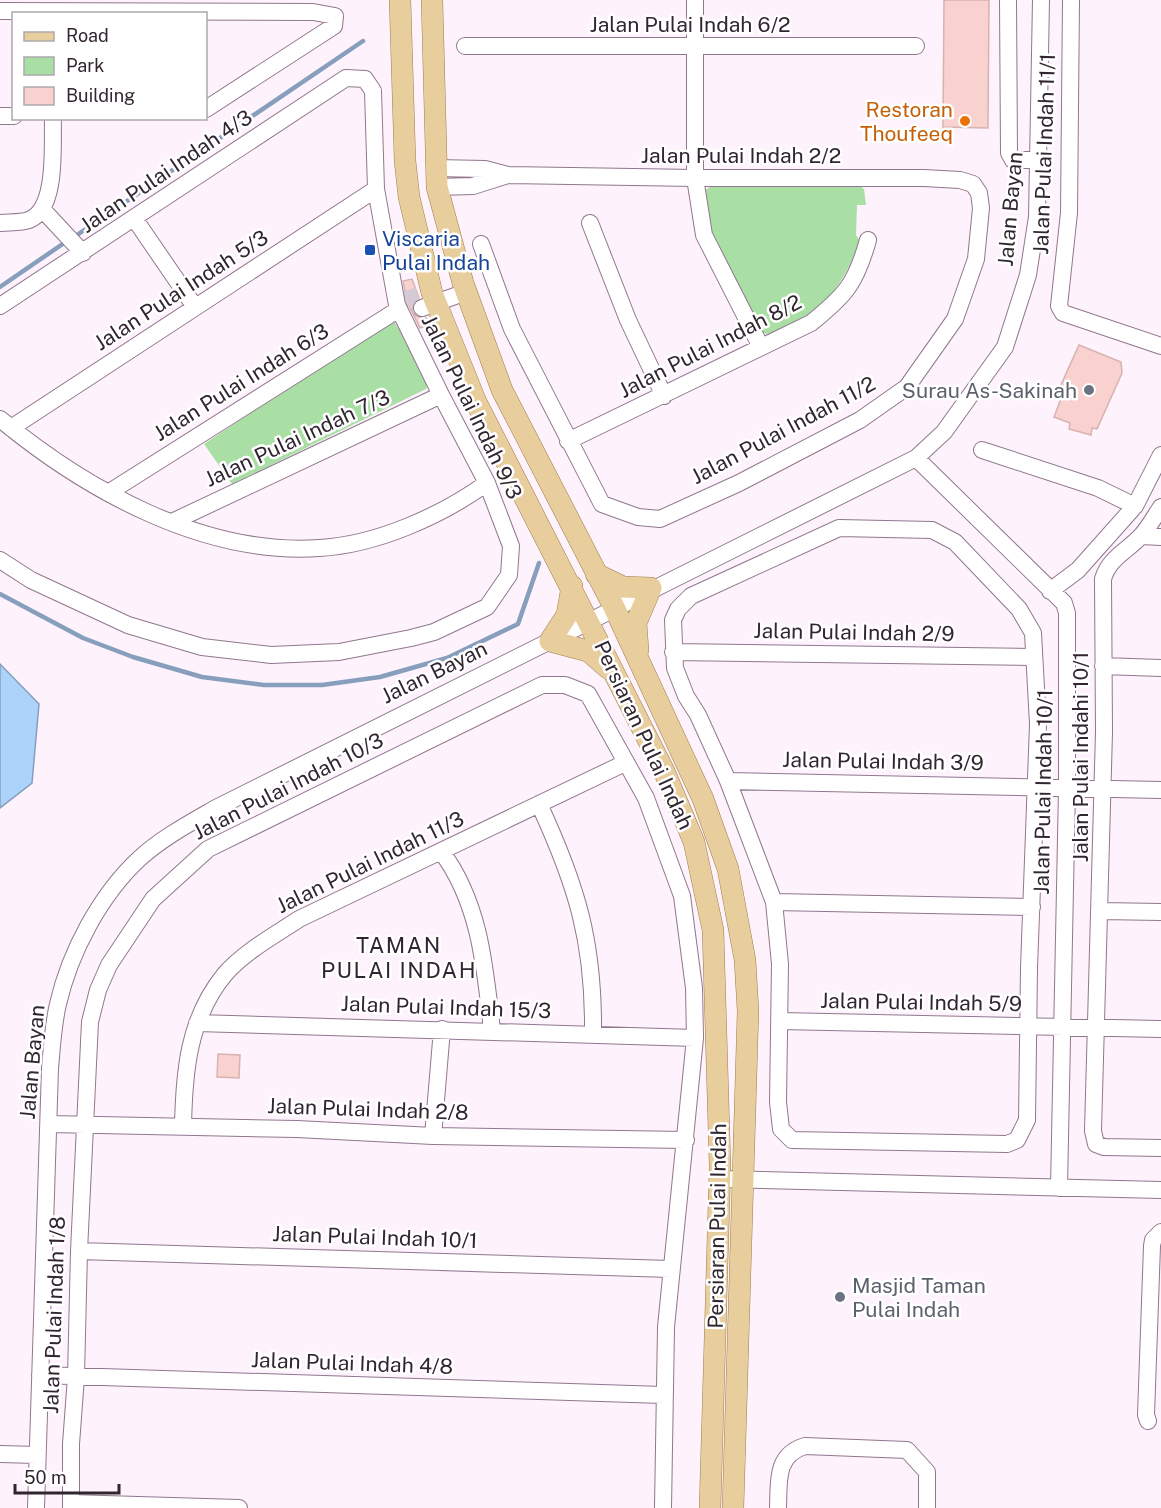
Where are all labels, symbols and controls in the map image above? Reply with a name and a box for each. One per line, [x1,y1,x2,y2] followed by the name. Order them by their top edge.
[12,12,207,120] legend
[589,12,791,37] street label: Jalan Pulai Indah 6/2
[66,25,109,46] text: Road
[1028,53,1060,255] street label: Jalan Pulai Indah 11/1
[66,55,104,76] text: Park
[66,85,135,106] text: Building
[860,97,953,146] place label: Restoran Thoufeeq
[75,104,257,238] street label: Jalan Pulai Indah 4/3
[958,114,972,128] marker: Restoran Thoufeeq
[641,143,841,168] street label: Jalan Pulai Indah 2/2
[993,151,1027,267] street label: Jalan Bayan
[89,224,273,356] street label: Jalan Pulai Indah 5/3
[382,226,490,275] place label: Viscaria Pulai Indah
[363,243,377,257] marker: Viscaria Pulai Indah
[615,289,805,403] street label: Jalan Pulai Indah 8/2
[417,311,527,503] street label: Jalan Pulai Indah 9/3
[149,318,333,446] street label: Jalan Pulai Indah 6/3
[687,371,879,489] street label: Jalan Pulai Indah 11/2
[902,378,1077,403] place label: Surau As-Sakinah
[1082,383,1096,397] marker: Surau As-Sakinah
[201,384,393,492] street label: Jalan Pulai Indah 7/3
[753,618,955,646] street label: Jalan Pulai Indah 2/9
[377,636,491,708] street label: Jalan Bayan
[589,637,699,833] street label: Persiaran Pulai Indah
[1068,652,1093,862] street label: Jalan Pulai Indahi 10/1
[1029,689,1057,895] street label: Jalan Pulai Indah 10/1
[189,727,387,845] street label: Jalan Pulai Indah 10/3
[782,747,984,775] street label: Jalan Pulai Indah 3/9
[272,806,468,918] street label: Jalan Pulai Indah 11/3
[321,932,477,983] district label: TAMAN PULAI INDAH
[820,988,1022,1016] street label: Jalan Pulai Indah 5/9
[340,991,552,1023] street label: Jalan Pulai Indah 15/3
[15,1004,49,1120] street label: Jalan Bayan
[267,1093,469,1125] street label: Jalan Pulai Indah 2/8
[703,1123,731,1329] street label: Persiaran Pulai Indah
[38,1216,70,1414] street label: Jalan Pulai Indah 1/8
[272,1221,478,1253] street label: Jalan Pulai Indah 10/1
[852,1273,986,1322] place label: Masjid Taman Pulai Indah
[833,1290,847,1304] marker: Masjid Taman Pulai Indah
[251,1347,453,1379] street label: Jalan Pulai Indah 4/8
[15,1457,118,1495] scale bar
[24,1467,67,1488] text: 50 m

